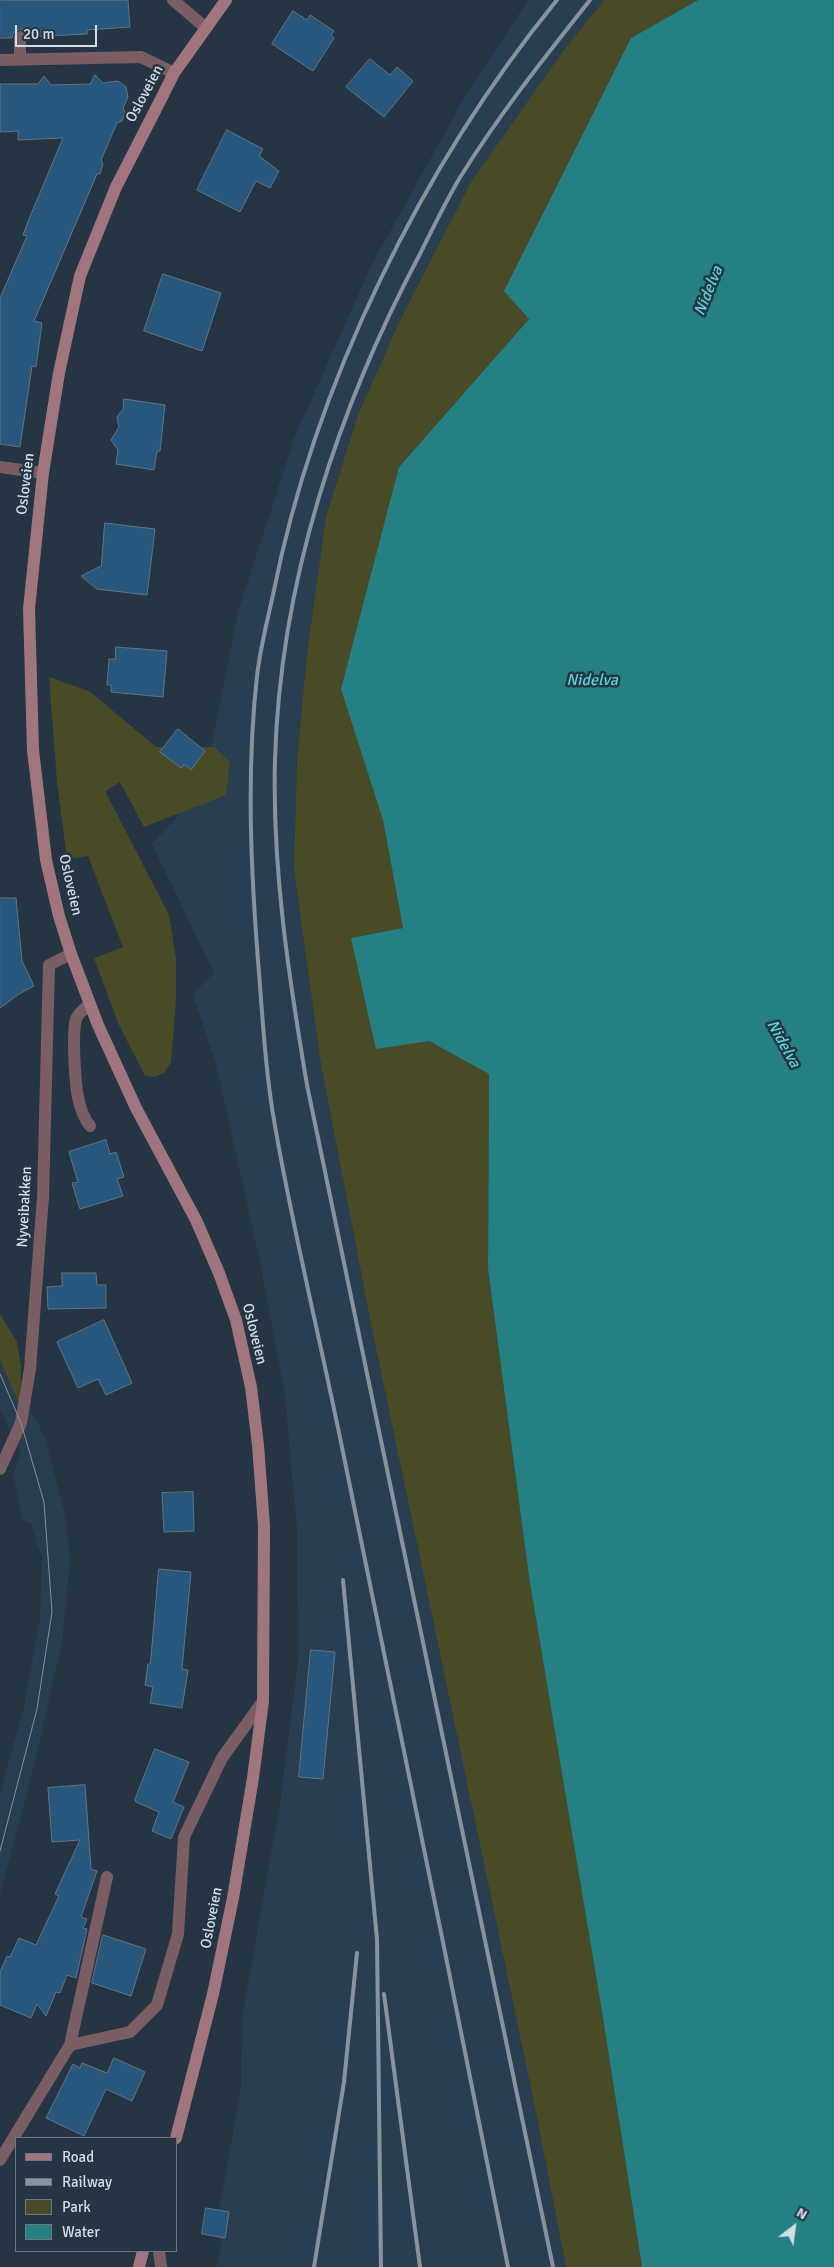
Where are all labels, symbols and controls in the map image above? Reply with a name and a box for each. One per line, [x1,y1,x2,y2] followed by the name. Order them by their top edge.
[18,15,100,47] scale bar
[23,25,54,43] text: 20 m
[122,62,168,126] street label: Osloveien
[690,263,728,319] water label: Nidelva
[13,452,39,516] street label: Osloveien
[566,671,618,691] water label: Nidelva
[54,853,86,917] street label: Osloveien
[762,1017,804,1071] water label: Nidelva
[14,1166,36,1248] street label: Nyveibakken
[238,1302,270,1366] street label: Osloveien
[197,1886,227,1950] street label: Osloveien
[15,2137,178,2252] legend
[62,2148,94,2166] text: Road
[62,2173,112,2191] text: Railway
[62,2198,91,2216] text: Park
[769,2202,819,2252] north arrow
[793,2204,810,2223] text: N
[62,2223,100,2241] text: Water

